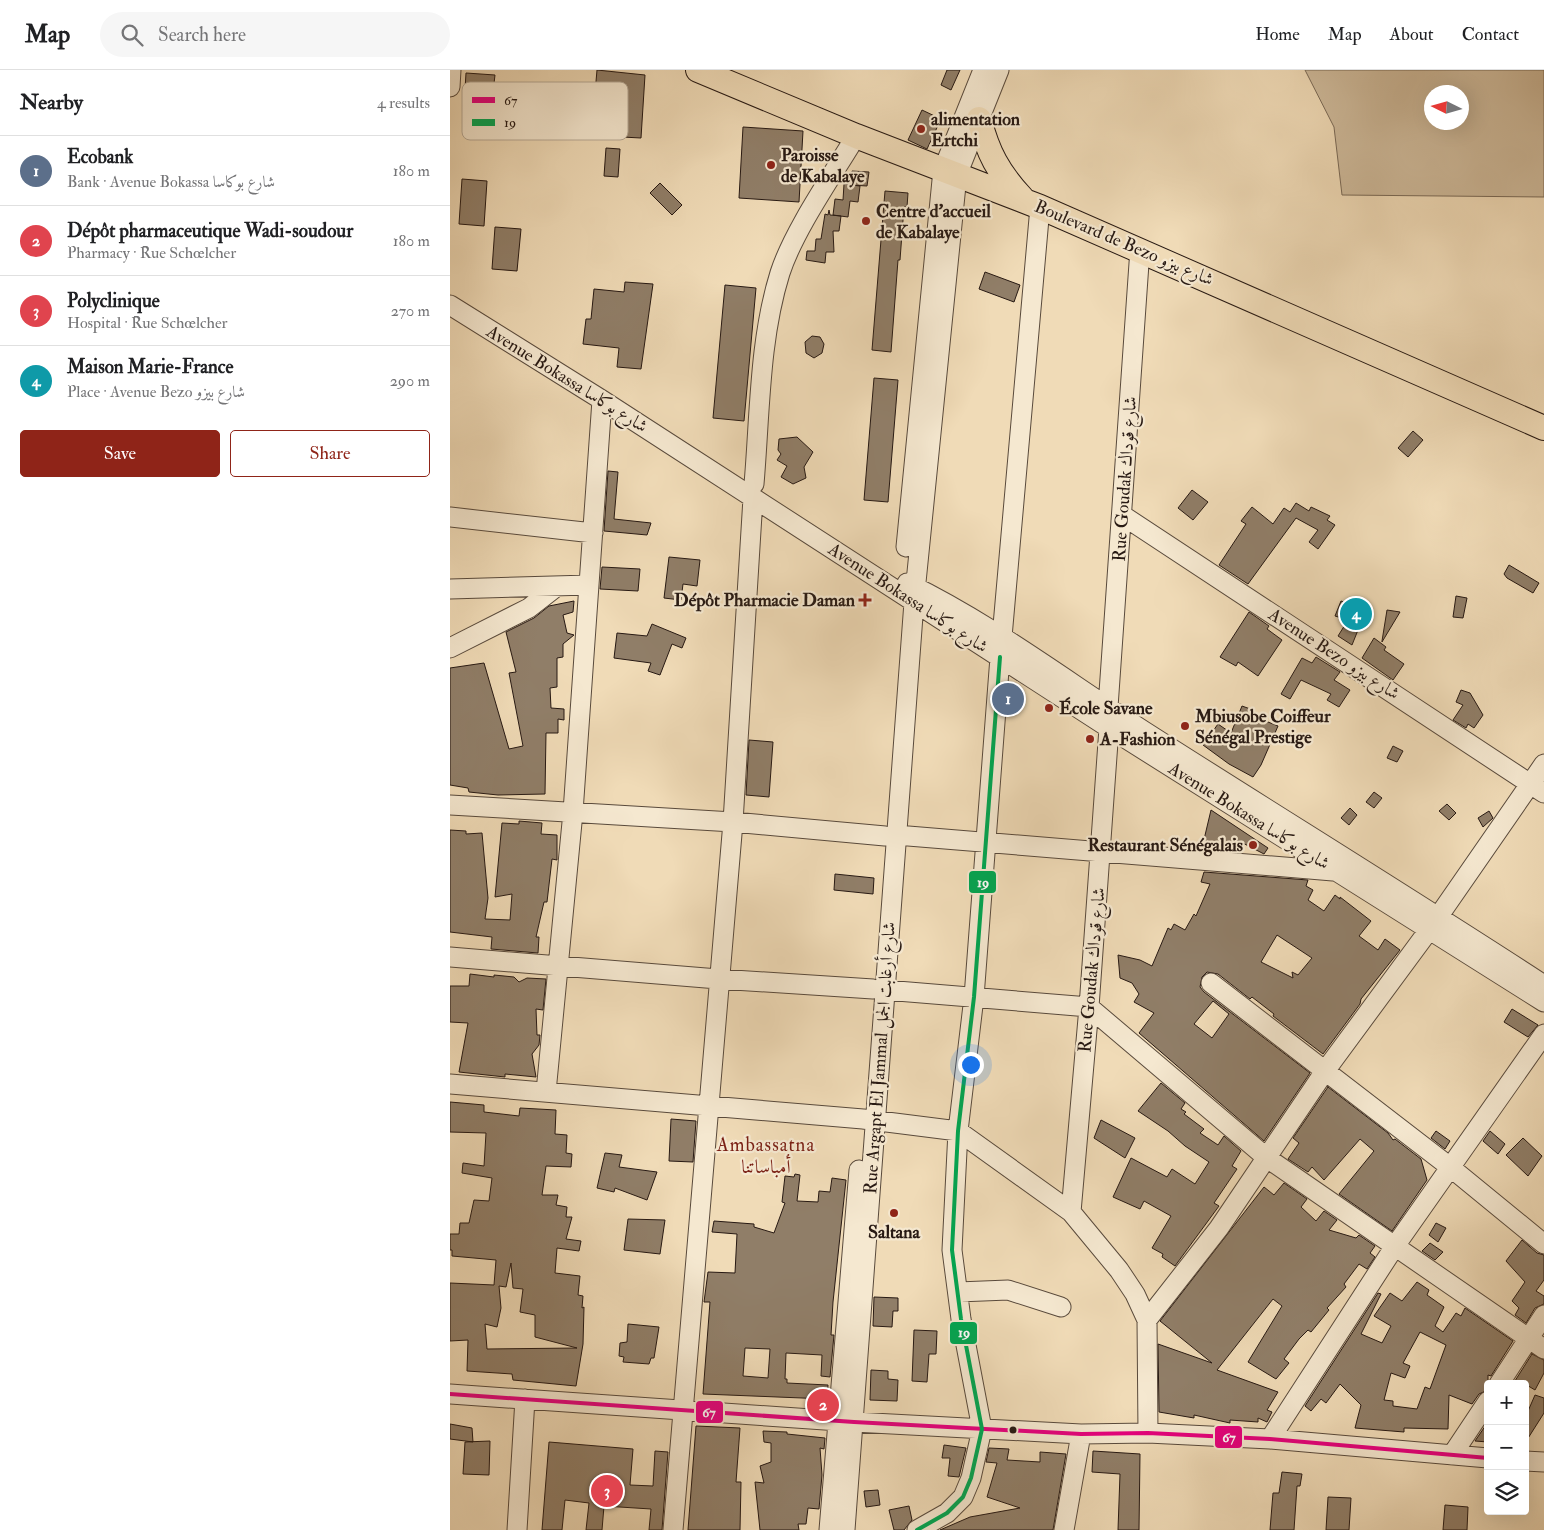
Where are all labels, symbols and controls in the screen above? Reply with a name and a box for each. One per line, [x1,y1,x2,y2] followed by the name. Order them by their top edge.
[100,12,450,57] search box
[25,19,70,50] text: Map
[118,21,146,49] icon: search
[158,23,246,47] text: Search here
[1255,23,1300,46] text: Home
[1328,23,1362,46] text: Map
[1390,23,1434,46] text: About
[1462,23,1519,46] text: Contact
[462,82,628,140] legend
[1424,85,1469,130] north arrow
[20,89,83,116] text: Nearby
[504,92,518,109] text: 67
[377,93,430,113] text: 4 results
[931,108,1021,152] place label: alimentation Ertchi
[504,114,516,131] text: 19
[915,123,927,135] marker: alimentation Ertchi
[781,144,865,188] place label: Paroisse de Kabalaye
[67,145,133,169] text: Ecobank
[765,159,777,171] marker: Paroisse de Kabalaye
[33,161,39,181] text: 1
[393,161,430,181] text: 180 m
[67,172,275,192] text: Bank · Avenue Bokassa شارع بوكاسا
[1030,195,1217,294] street label: Boulevard de Bezo شارع بيزو
[876,200,991,244] place label: Centre d'accueil de Kabalaye
[860,215,872,227] marker: Centre d'accueil de Kabalaye
[67,219,353,243] text: Dépôt pharmaceutique Wadi-soudour
[32,231,40,251] text: 2
[393,231,430,251] text: 180 m
[67,243,236,263] text: Pharmacy · Rue Schœlcher
[67,289,160,313] text: Polyclinique
[33,301,39,321] text: 3
[391,301,430,321] text: 270 m
[67,313,228,333] text: Hospital · Rue Schœlcher
[480,319,652,441] street label: Avenue Bokassa شارع بوكاسا
[67,355,233,379] text: Maison Marie-France
[32,371,40,391] text: 4
[390,371,430,391] text: 290 m
[67,382,245,402] text: Place · Avenue Bezo شارع بيزو
[1108,396,1145,563] street label: Rue Goudak شارع قوداك
[20,430,220,477] button: Save
[230,430,430,477] button: Share
[821,537,992,661] street label: Avenue Bokassa شارع بوكاسا
[674,589,856,612] place label: Dépôt Pharmacie Daman
[859,594,871,606] marker: Dépôt Pharmacie Daman
[1340,595,1372,633] pin: 4
[1262,602,1404,708] street label: Avenue Bezo شارع بيزو
[992,680,1024,718] pin: 1
[1059,696,1153,720] place label: École Savane
[1043,702,1055,714] marker: École Savane
[1194,705,1331,749] place label: Mbiusobe Coiffeur Sénégal Prestige
[1179,720,1191,732] marker: Mbiusobe Coiffeur Sénégal Prestige
[1099,728,1176,751] place label: A-Fashion
[1084,733,1096,745] marker: A-Fashion
[1162,756,1334,878] street label: Avenue Bokassa شارع بوكاسا
[1088,834,1243,857] place label: Restaurant Sénégalais
[1247,839,1259,851] marker: Restaurant Sénégalais
[968,870,997,894] line badge: 19
[977,874,989,891] text: 19
[1073,887,1114,1054] street label: Rue Goudak شارع قوداك
[857,921,904,1195] street label: Rue Argapt El Jammal شارع أرغابت الجمل
[958,1052,984,1078] your location
[716,1133,815,1179] district label: Ambassatna أمباساتنا
[888,1207,900,1219] marker: Saltana
[868,1221,921,1244] place label: Saltana
[949,1321,978,1345] line badge: 19
[958,1324,970,1341] text: 19
[1484,1380,1529,1515] map controls
[1484,1380,1529,1425] button: +
[807,1386,839,1424] pin: 2
[695,1400,724,1424] line badge: 67
[702,1404,716,1421] text: 67
[1008,1425,1018,1435] unlabelled marker
[1214,1425,1243,1449] line badge: 67
[1484,1425,1529,1470] button: −
[1222,1429,1236,1446] text: 67
[1484,1470,1529,1515] button: layers
[591,1472,623,1510] pin: 3

